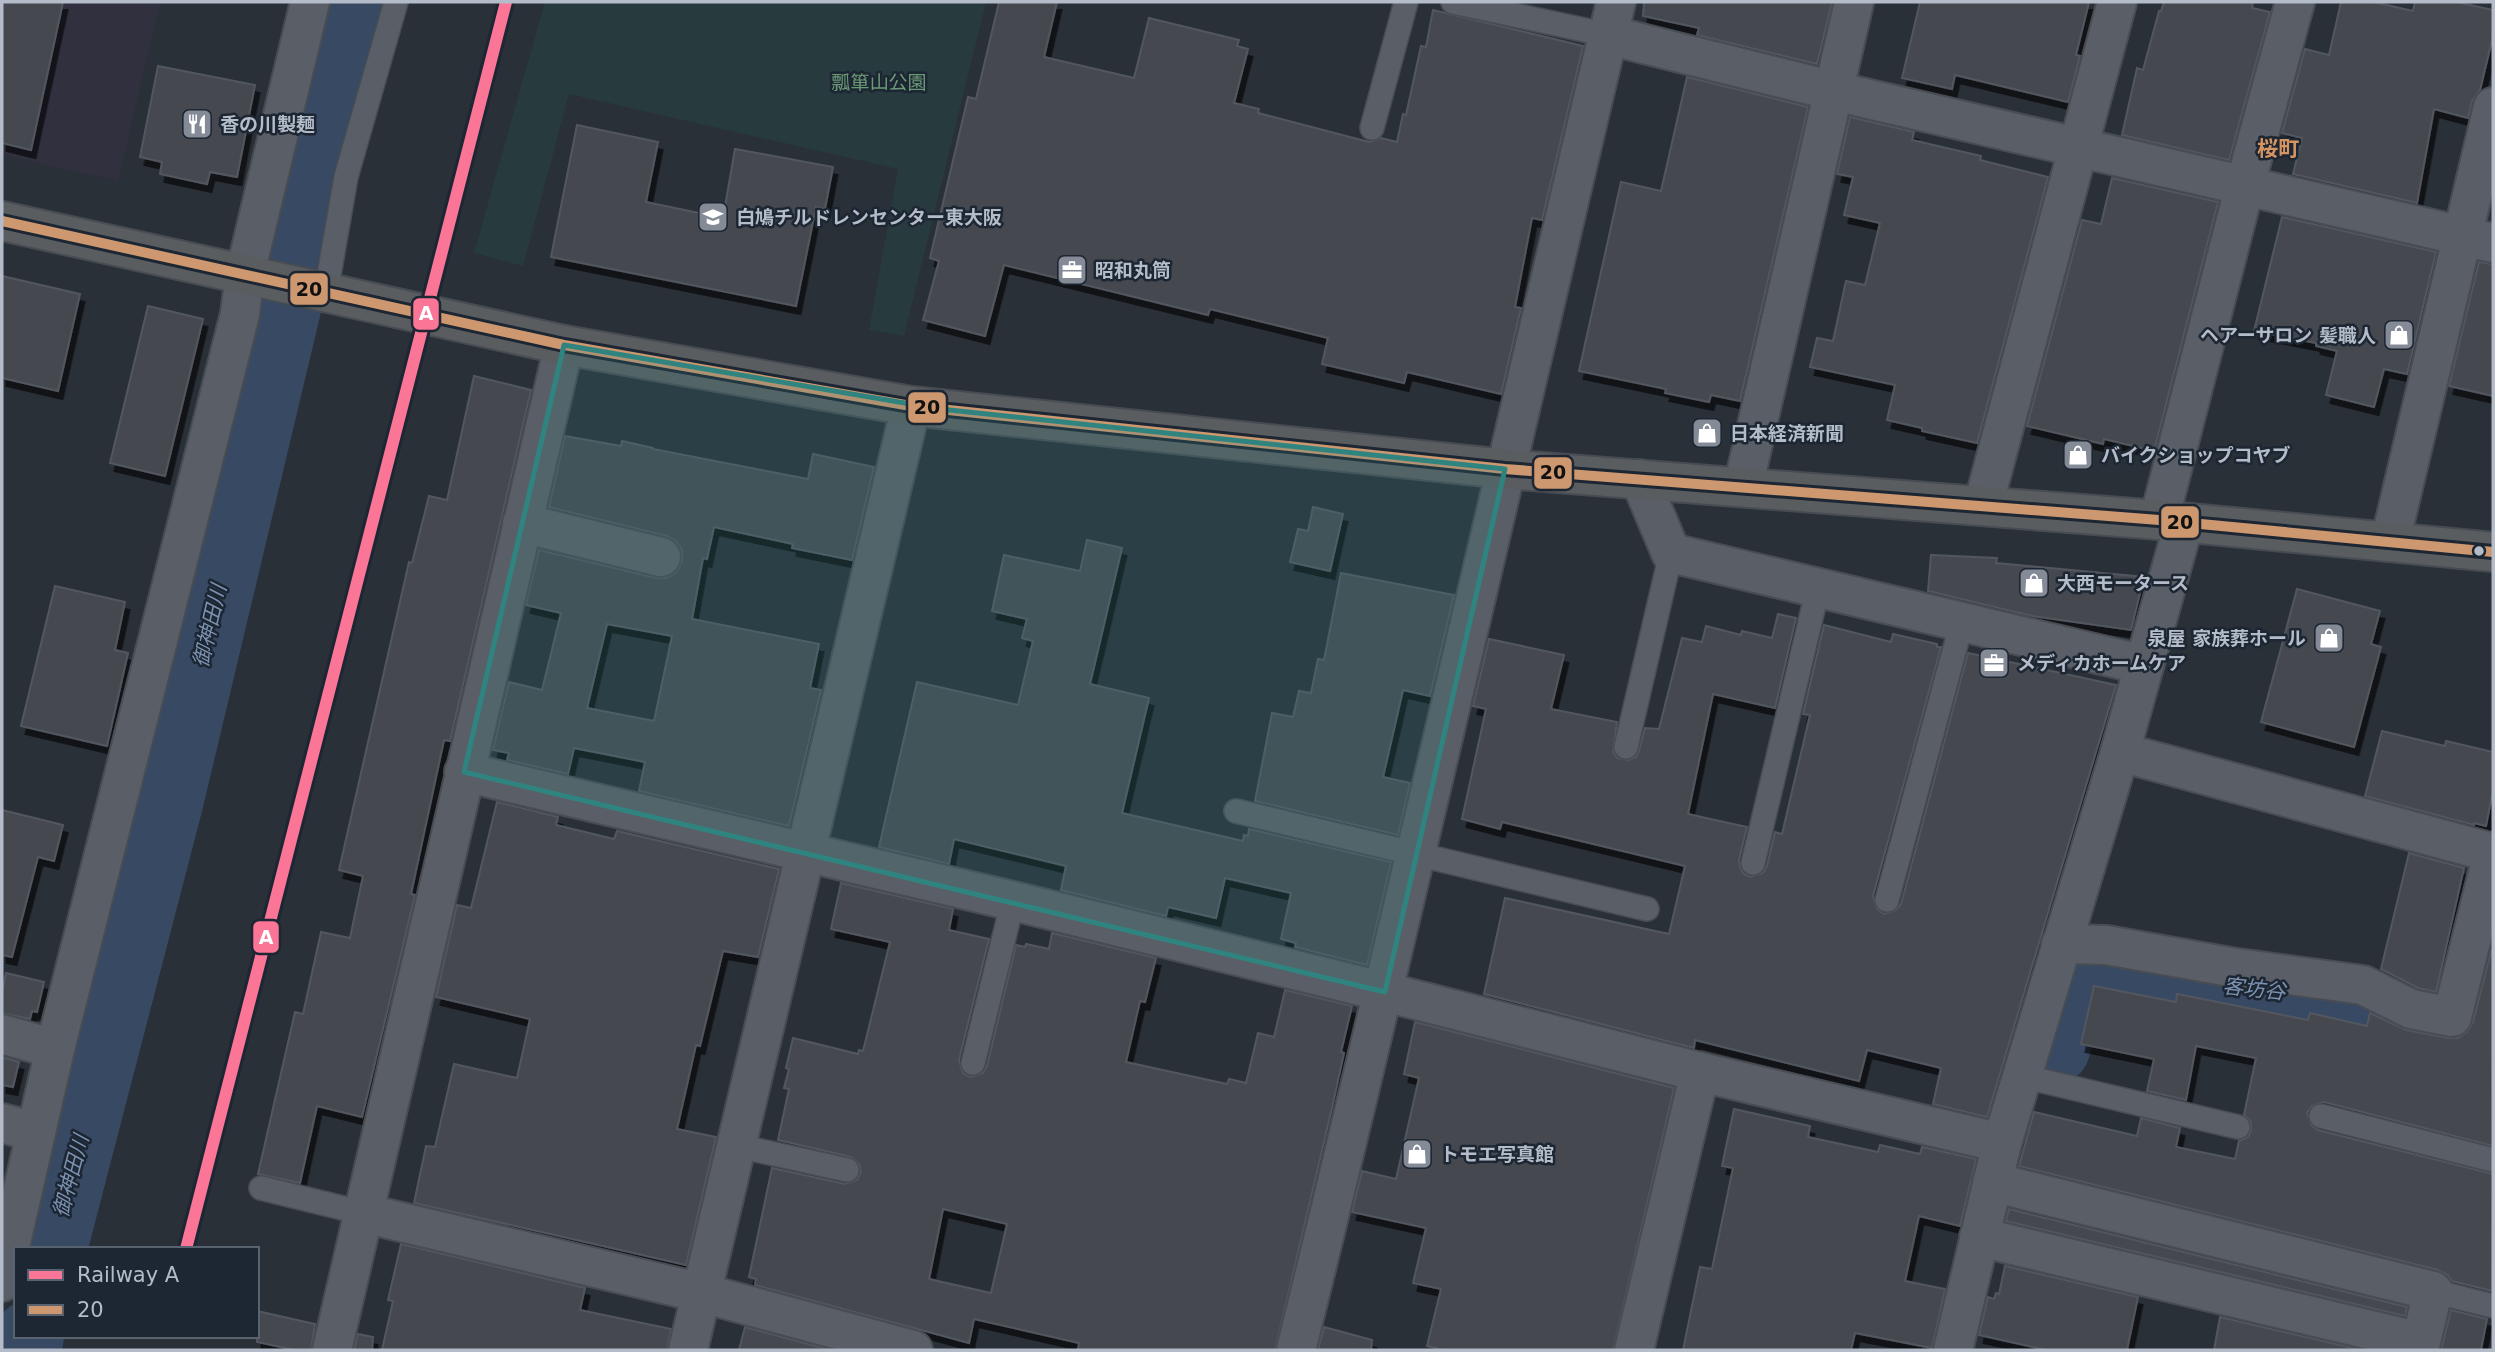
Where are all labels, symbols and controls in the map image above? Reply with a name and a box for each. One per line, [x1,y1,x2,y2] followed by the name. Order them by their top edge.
[831,71,927,93] park label: 瓢箪山公園
[180,107,214,141] restaurant icon: 香の川製麺
[220,113,315,135] place label: 香の川製麺
[2257,137,2299,161] district label: 桜町
[696,200,730,234] school or university icon: 白鳩チルドレンセンター東大阪
[736,206,1002,228] place label: 白鳩チルドレンセンター東大阪
[1055,253,1089,287] office icon: 昭和丸筒
[1095,259,1171,281] place label: 昭和丸筒
[289,272,329,306] line badge: 20
[296,278,322,300] text: 20
[412,297,440,331] line badge: A
[419,302,434,324] text: A
[2382,318,2416,352] shop icon: ヘアーサロン 髪職人
[2200,324,2376,346] place label: ヘアーサロン 髪職人
[907,391,947,424] line badge: 20
[914,396,940,418] text: 20
[1690,416,1724,450] shop icon: 日本経済新聞
[1730,422,1844,444] place label: 日本経済新聞
[2061,438,2095,472] shop icon: バイクショップコヤブ
[2101,444,2291,466] place label: バイクショップコヤブ
[1533,456,1573,490] line badge: 20
[1540,461,1566,483] text: 20
[2160,505,2200,539] line badge: 20
[2167,511,2193,533] text: 20
[2472,544,2486,558] unlabelled marker
[2017,566,2051,600] shop icon: 大西モータース
[2057,572,2189,594] place label: 大西モータース
[189,580,232,670] water label: 御神田川
[2312,621,2346,655] shop icon: 泉屋 家族葬ホール
[2147,627,2306,649] place label: 泉屋 家族葬ホール
[1977,646,2011,680] office icon: メディカホームケア
[2017,652,2186,674] place label: メディカホームケア
[252,920,280,954] line badge: A
[259,926,274,948] text: A
[2221,974,2289,1004] water label: 客坊谷
[49,1130,94,1220] water label: 御神田川
[1400,1137,1434,1171] shop icon: トモエ写真館
[1440,1143,1554,1165] place label: トモエ写真館
[14,1247,259,1338] legend
[77,1263,180,1287] text: Railway A
[77,1298,104,1322] text: 20

